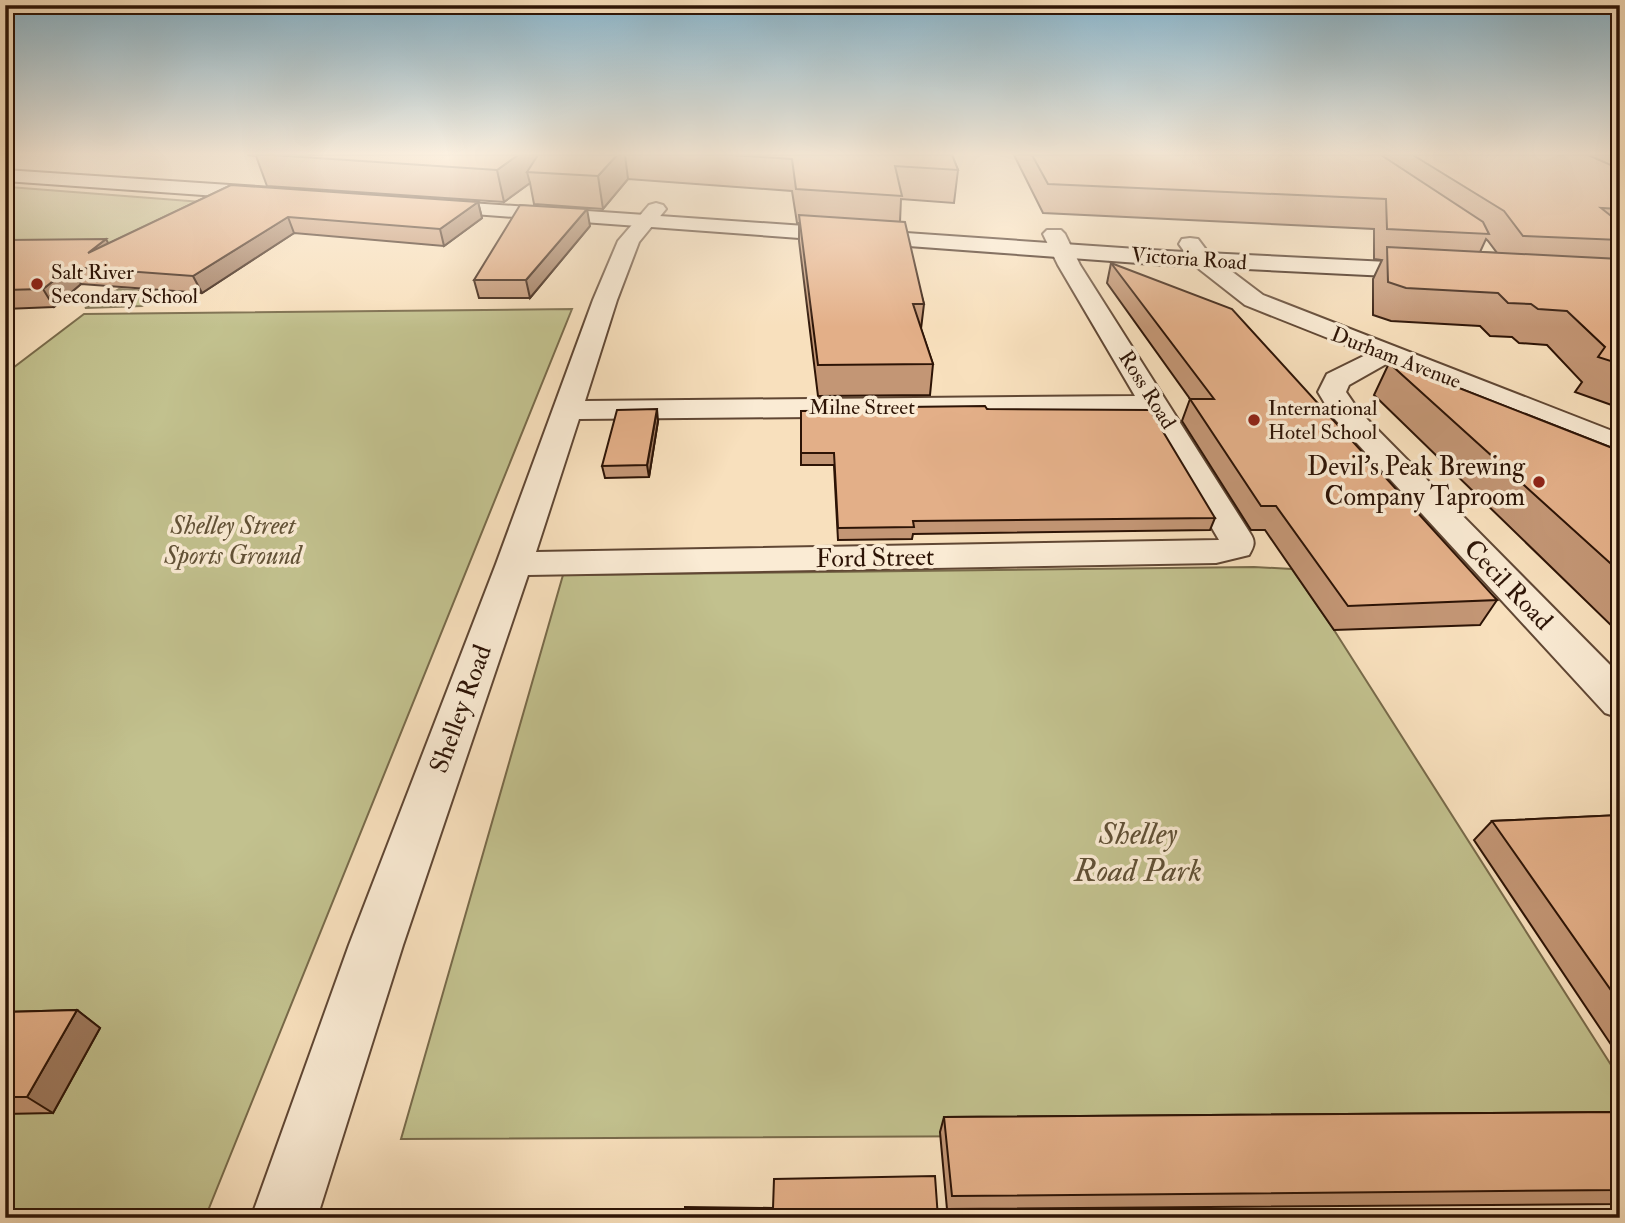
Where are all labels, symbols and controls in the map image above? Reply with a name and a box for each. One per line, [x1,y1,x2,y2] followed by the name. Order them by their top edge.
[1130,241,1248,277] street label: Victoria Road
[51,259,198,310] place label: Salt River Secondary School
[29,276,45,292] marker: Salt River Secondary School
[1327,321,1465,395] street label: Durham Avenue
[1112,346,1182,435] street label: Ross Road
[809,394,915,421] street label: Milne Street
[1268,395,1378,446] place label: International Hotel School
[1246,412,1262,428] marker: International Hotel School
[1307,451,1526,514] place label: Devil's Peak Brewing Company Taproom
[1531,474,1547,490] marker: Devil's Peak Brewing Company Taproom
[163,510,304,572] park label: Shelley Street Sports Ground
[1457,533,1559,637] street label: Cecil Road
[815,541,935,575] street label: Ford Street
[423,640,499,778] street label: Shelley Road
[1073,814,1202,891] park label: Shelley Road Park

